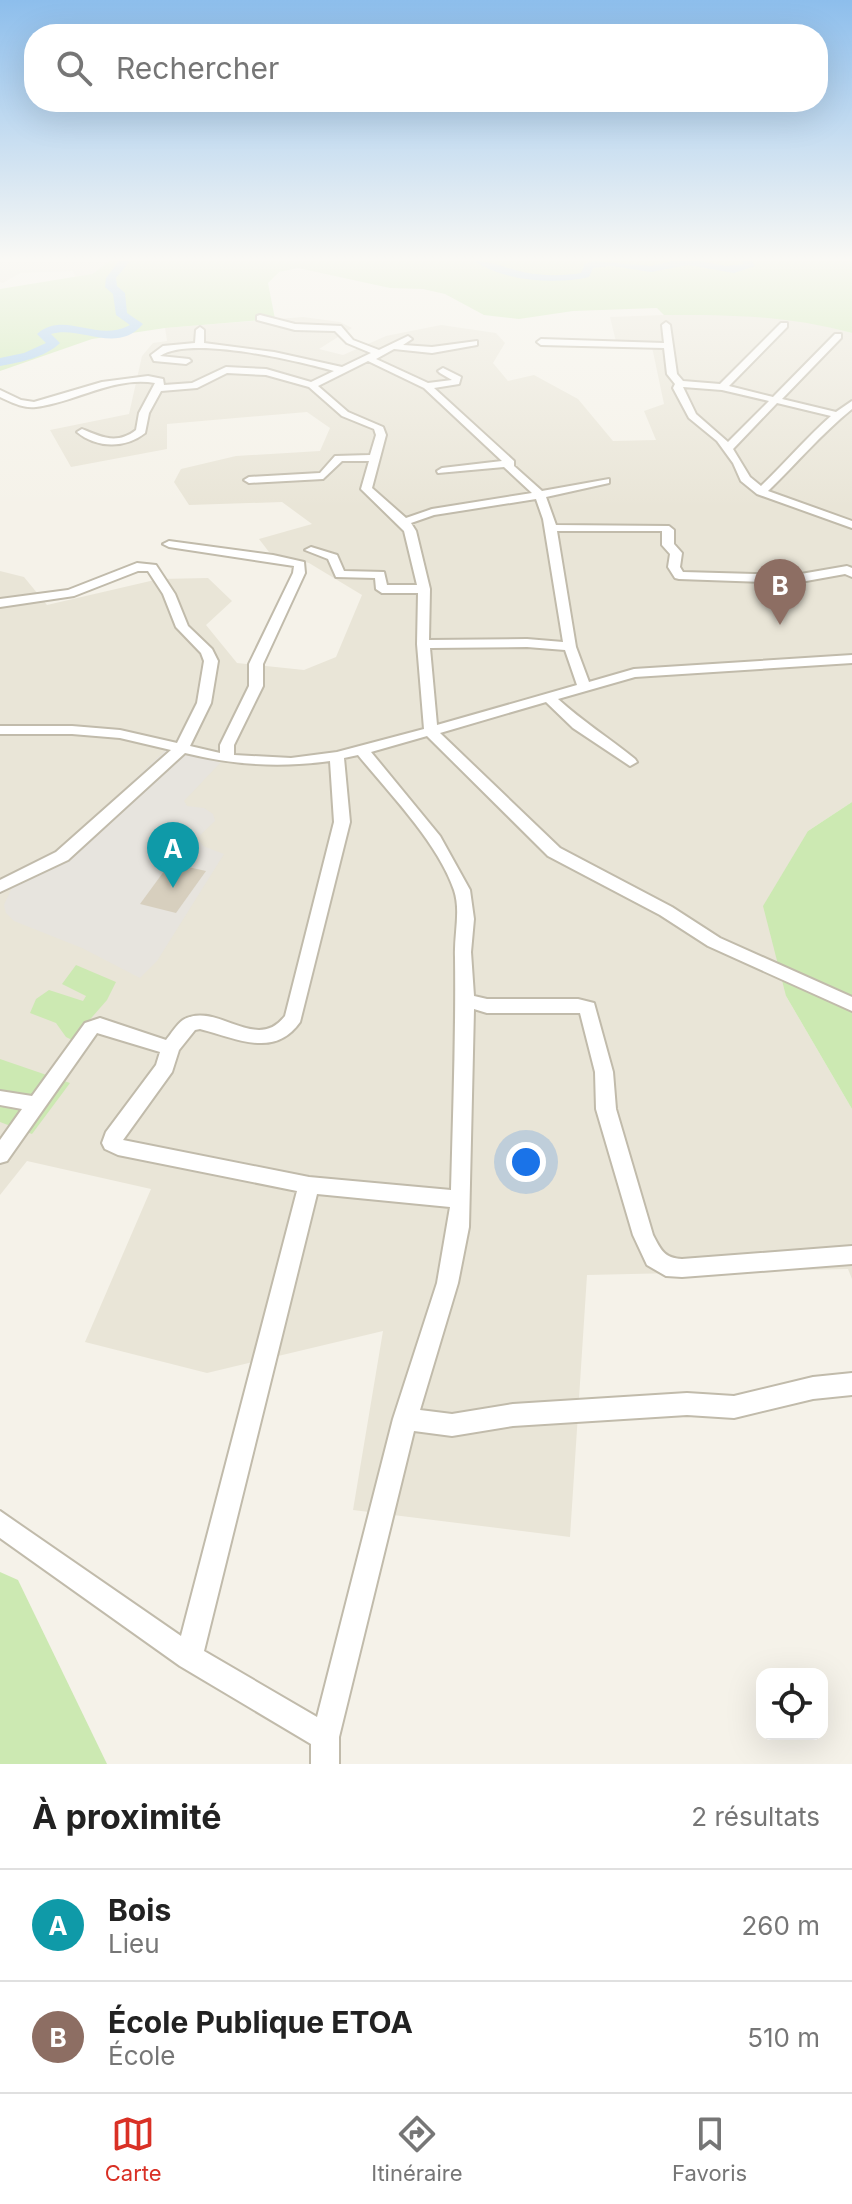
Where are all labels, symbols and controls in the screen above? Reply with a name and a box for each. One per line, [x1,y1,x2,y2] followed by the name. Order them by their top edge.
[24,24,828,112] search box
[52,46,96,90] icon: search
[116,50,279,86] text: Rechercher
[754,559,806,625] pin: B
[147,822,199,888] pin: A
[506,1142,546,1182] your location
[756,1668,828,1740] map controls
[756,1668,828,1740] button: locate
[32,1796,222,1837] text: À proximité
[691,1801,820,1832] text: 2 résultats
[108,1892,171,1928] text: Bois
[48,1910,68,1941] text: A
[742,1910,820,1941] text: 260 m
[108,1928,160,1959] text: Lieu
[108,2004,413,2040] text: École Publique ETOA
[49,2022,67,2053] text: B
[747,2022,820,2053] text: 510 m
[108,2040,176,2071] text: École
[105,2112,162,2186] tab: Carte
[371,2112,462,2186] tab: Itinéraire
[672,2112,747,2186] tab: Favoris

